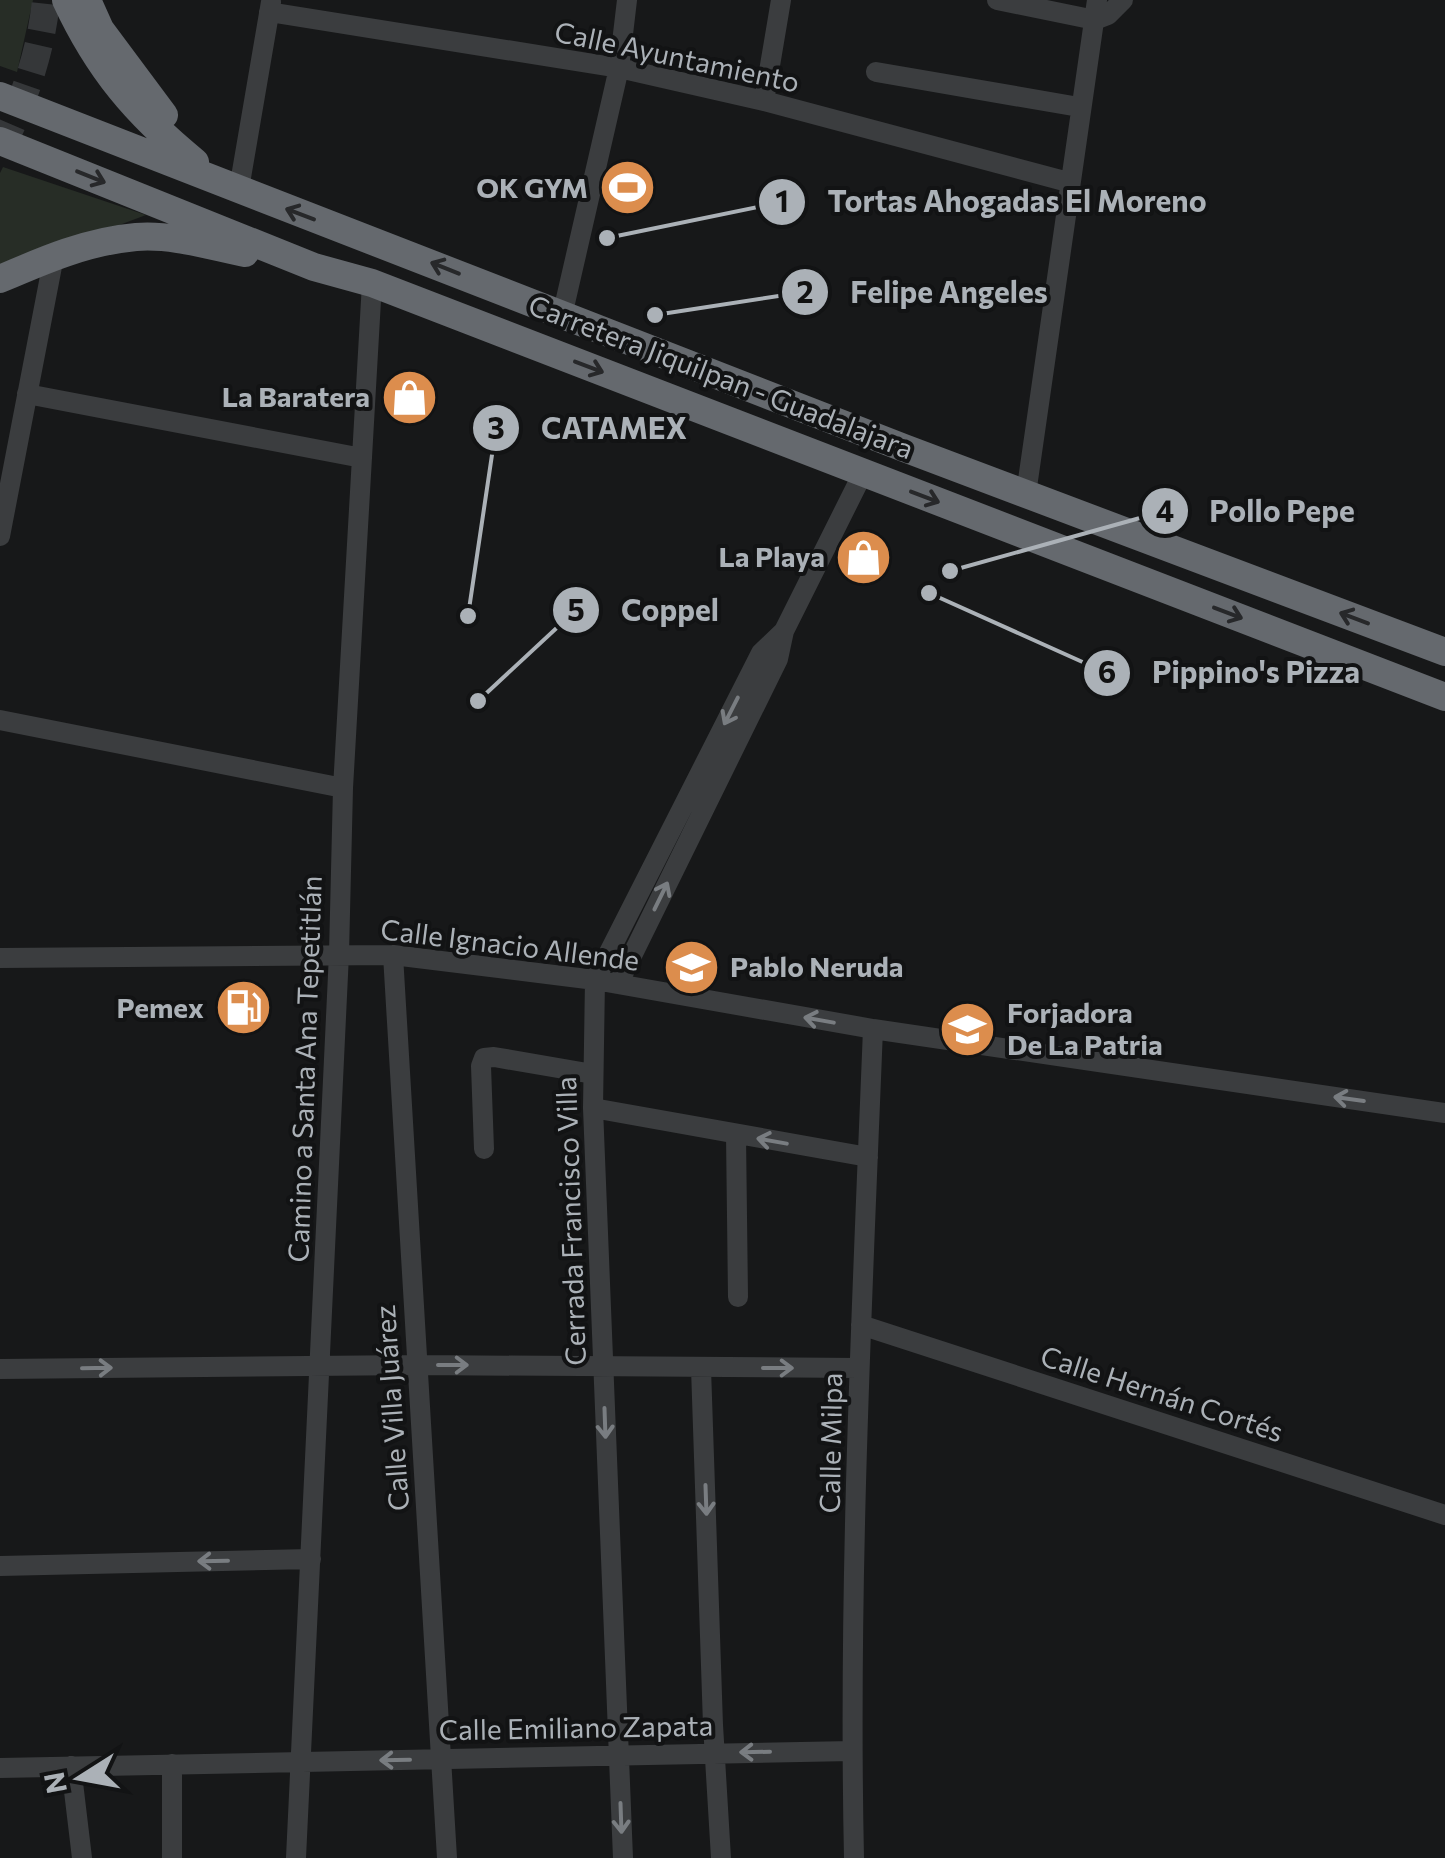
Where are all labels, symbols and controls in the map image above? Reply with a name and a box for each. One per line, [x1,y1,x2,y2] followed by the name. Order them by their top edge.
[552,13,803,99] street label: Calle Ayuntamiento
[597,158,657,218] sports icon: OK GYM
[75,170,105,188] one-way arrow
[476,170,588,204] place label: OK GYM
[757,172,1226,232] callout: Tortas Ahogadas El Moreno
[775,181,789,218] text: 1
[827,181,1207,218] text: Tortas Ahogadas El Moreno
[286,204,317,222] one-way arrow
[430,258,461,276] one-way arrow
[780,262,1068,322] callout: Felipe Angeles
[796,272,814,309] text: 2
[850,272,1048,309] text: Felipe Angeles
[524,287,919,465] street label: Carretera Jiquilpan - Guadalajara
[574,360,604,378] one-way arrow
[379,367,439,427] shop icon: La Baratera
[222,379,370,413] place label: La Baratera
[471,398,707,458] callout: CATAMEX
[487,408,505,445] text: 3
[541,408,687,445] text: CATAMEX
[1140,481,1375,541] callout: Pollo Pepe
[910,489,940,507] one-way arrow
[1156,491,1174,528] text: 4
[1209,491,1355,528] text: Pollo Pepe
[834,527,894,587] shop icon: La Playa
[719,539,825,573] place label: La Playa
[551,580,739,640] callout: Coppel
[567,590,585,627] text: 5
[621,590,719,627] text: Coppel
[1213,606,1243,624] one-way arrow
[1339,608,1370,626] one-way arrow
[1082,643,1380,703] callout: Pippino's Pizza
[1098,652,1116,689] text: 6
[1152,652,1360,689] text: Pippino's Pizza
[721,696,740,726] one-way arrow
[280,875,328,1263] street label: Camino a Santa Ana Tepetitlán
[652,882,671,912] one-way arrow
[379,911,641,977] street label: Calle Ignacio Allende
[661,937,721,997] school or university icon: Pablo Neruda
[730,949,904,983] place label: Pablo Neruda
[213,978,273,1038] fuel station icon: Pemex
[116,990,204,1024] place label: Pemex
[1007,995,1163,1061] place label: Forjadora De La Patria
[938,999,998,1059] school or university icon: Forjadora De La Patria
[804,1010,836,1029] one-way arrow
[548,1076,592,1366] street label: Cerrada Francisco Villa
[1333,1090,1365,1108] one-way arrow
[756,1131,788,1150] one-way arrow
[367,1304,415,1512] street label: Calle Villa Juárez
[1037,1338,1288,1448] street label: Calle Hernán Cortés
[437,1356,469,1375] one-way arrow
[80,1358,113,1378] one-way arrow
[762,1358,794,1378] one-way arrow
[812,1372,848,1514] street label: Calle Milpa
[596,1407,615,1439] one-way arrow
[696,1484,715,1516] one-way arrow
[198,1552,230,1571] one-way arrow
[439,1708,713,1746] street label: Calle Emiliano Zapata
[30,1728,130,1828] north arrow
[739,1743,771,1762] one-way arrow
[379,1750,411,1769] one-way arrow
[36,1769,73,1797] text: N
[612,1802,631,1834] one-way arrow

